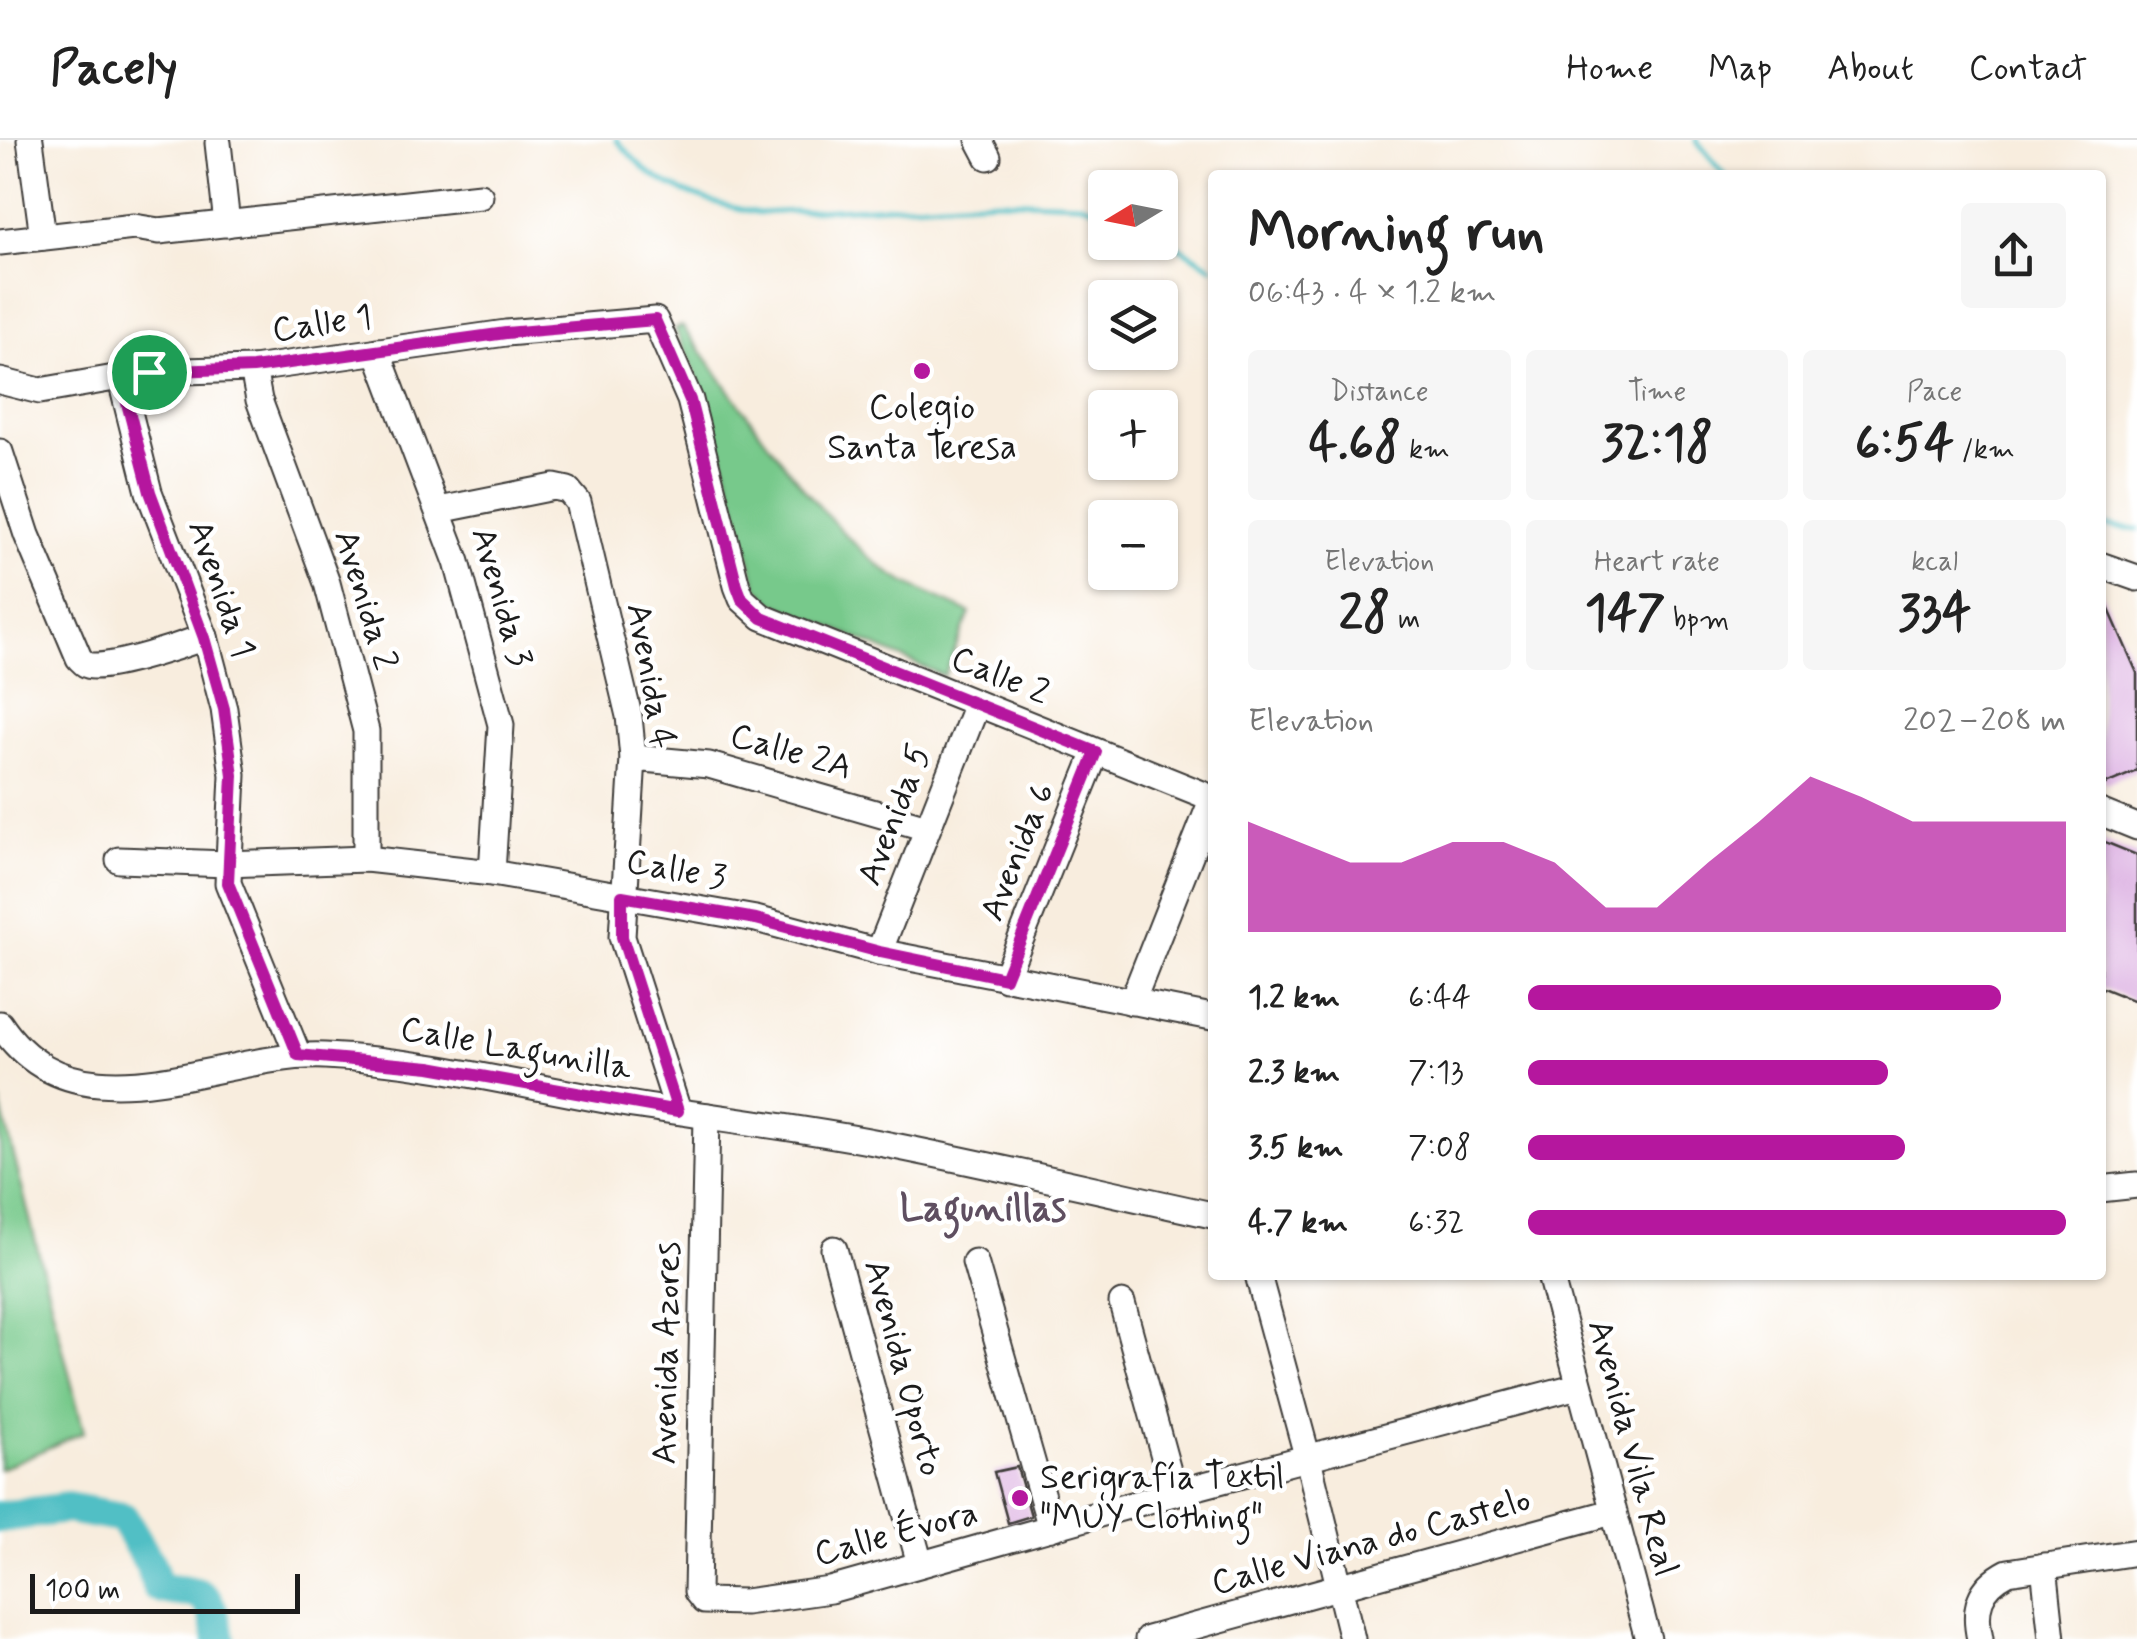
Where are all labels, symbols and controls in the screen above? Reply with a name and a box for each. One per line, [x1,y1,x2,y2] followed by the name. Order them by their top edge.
[50,38,178,101] text: Pacely
[1566,46,1653,92] text: Home
[1708,46,1772,92] text: Map
[1827,46,1914,92] text: About
[1969,46,2087,92] text: Contact
[1088,170,1178,260] north arrow
[1088,170,1178,590] map controls
[1248,198,1545,270] text: Morning run
[1961,203,2066,308] button: share
[1248,272,1496,314] text: 06:43 · 4 × 1.2 km
[1088,280,1178,370] button: layers
[269,294,375,354] street label: Calle 1
[107,330,192,415] pin
[122,345,177,400] icon: arrive
[911,360,933,382] marker: Colegio Santa Teresa
[1330,374,1429,411] text: Distance
[1628,374,1686,411] text: Time
[1907,374,1963,411] text: Pace
[827,385,1017,471] place label: Colegio Santa Teresa
[1088,390,1178,480] button: +
[1309,411,1401,477] text: 4.68
[1601,411,1713,477] text: 32:18
[1855,411,1954,477] text: 6:54
[1401,432,1450,469] text: km
[1954,432,2015,469] text: /km
[1088,500,1178,590] button: −
[176,514,266,664] street label: Avenida 1
[459,522,543,672] street label: Avenida 3
[322,524,408,676] street label: Avenida 2
[1324,544,1434,581] text: Elevation
[1594,544,1720,581] text: Heart rate
[1911,544,1958,581] text: kcal
[1338,581,1390,647] text: 28
[1585,581,1665,647] text: 147
[1898,581,1971,647] text: 334
[615,599,685,753] street label: Avenida 4
[1390,602,1420,639] text: m
[1665,602,1729,639] text: bpm
[944,636,1056,716] street label: Calle 2
[1248,700,1374,742] text: Elevation
[1903,700,2066,742] text: 202–208 m
[725,713,857,791] street label: Calle 2A
[847,738,943,892] street label: Avenida 5
[970,776,1066,928] street label: Avenida 6
[623,839,730,901] street label: Calle 3
[1248,977,1340,1019] text: 1.2 km
[1408,977,1471,1019] text: 6:44
[396,1006,636,1096] street label: Calle Lagunilla
[1248,1052,1340,1094] text: 2.3 km
[1408,1052,1464,1094] text: 7:13
[1248,1127,1344,1169] text: 3.5 km
[1408,1127,1471,1169] text: 7:08
[900,1185,1066,1239] district label: Lagunillas
[1248,1202,1348,1244] text: 4.7 km
[1408,1202,1464,1244] text: 6:32
[642,1241,692,1465] street label: Avenida Azores
[852,1255,954,1481] street label: Avenida Oporto
[1576,1315,1688,1581] street label: Avenida Vila Real
[1040,1455,1284,1545] place label: Serigrafía Textil "MUY Clothing"
[1206,1477,1536,1607] street label: Calle Viana do Castelo
[1009,1487,1031,1509] marker: Serigrafía Textil "MUY Clothing"
[809,1489,983,1578] street label: Calle Évora
[30,1569,300,1614] scale bar
[45,1573,120,1610] text: 100 m

